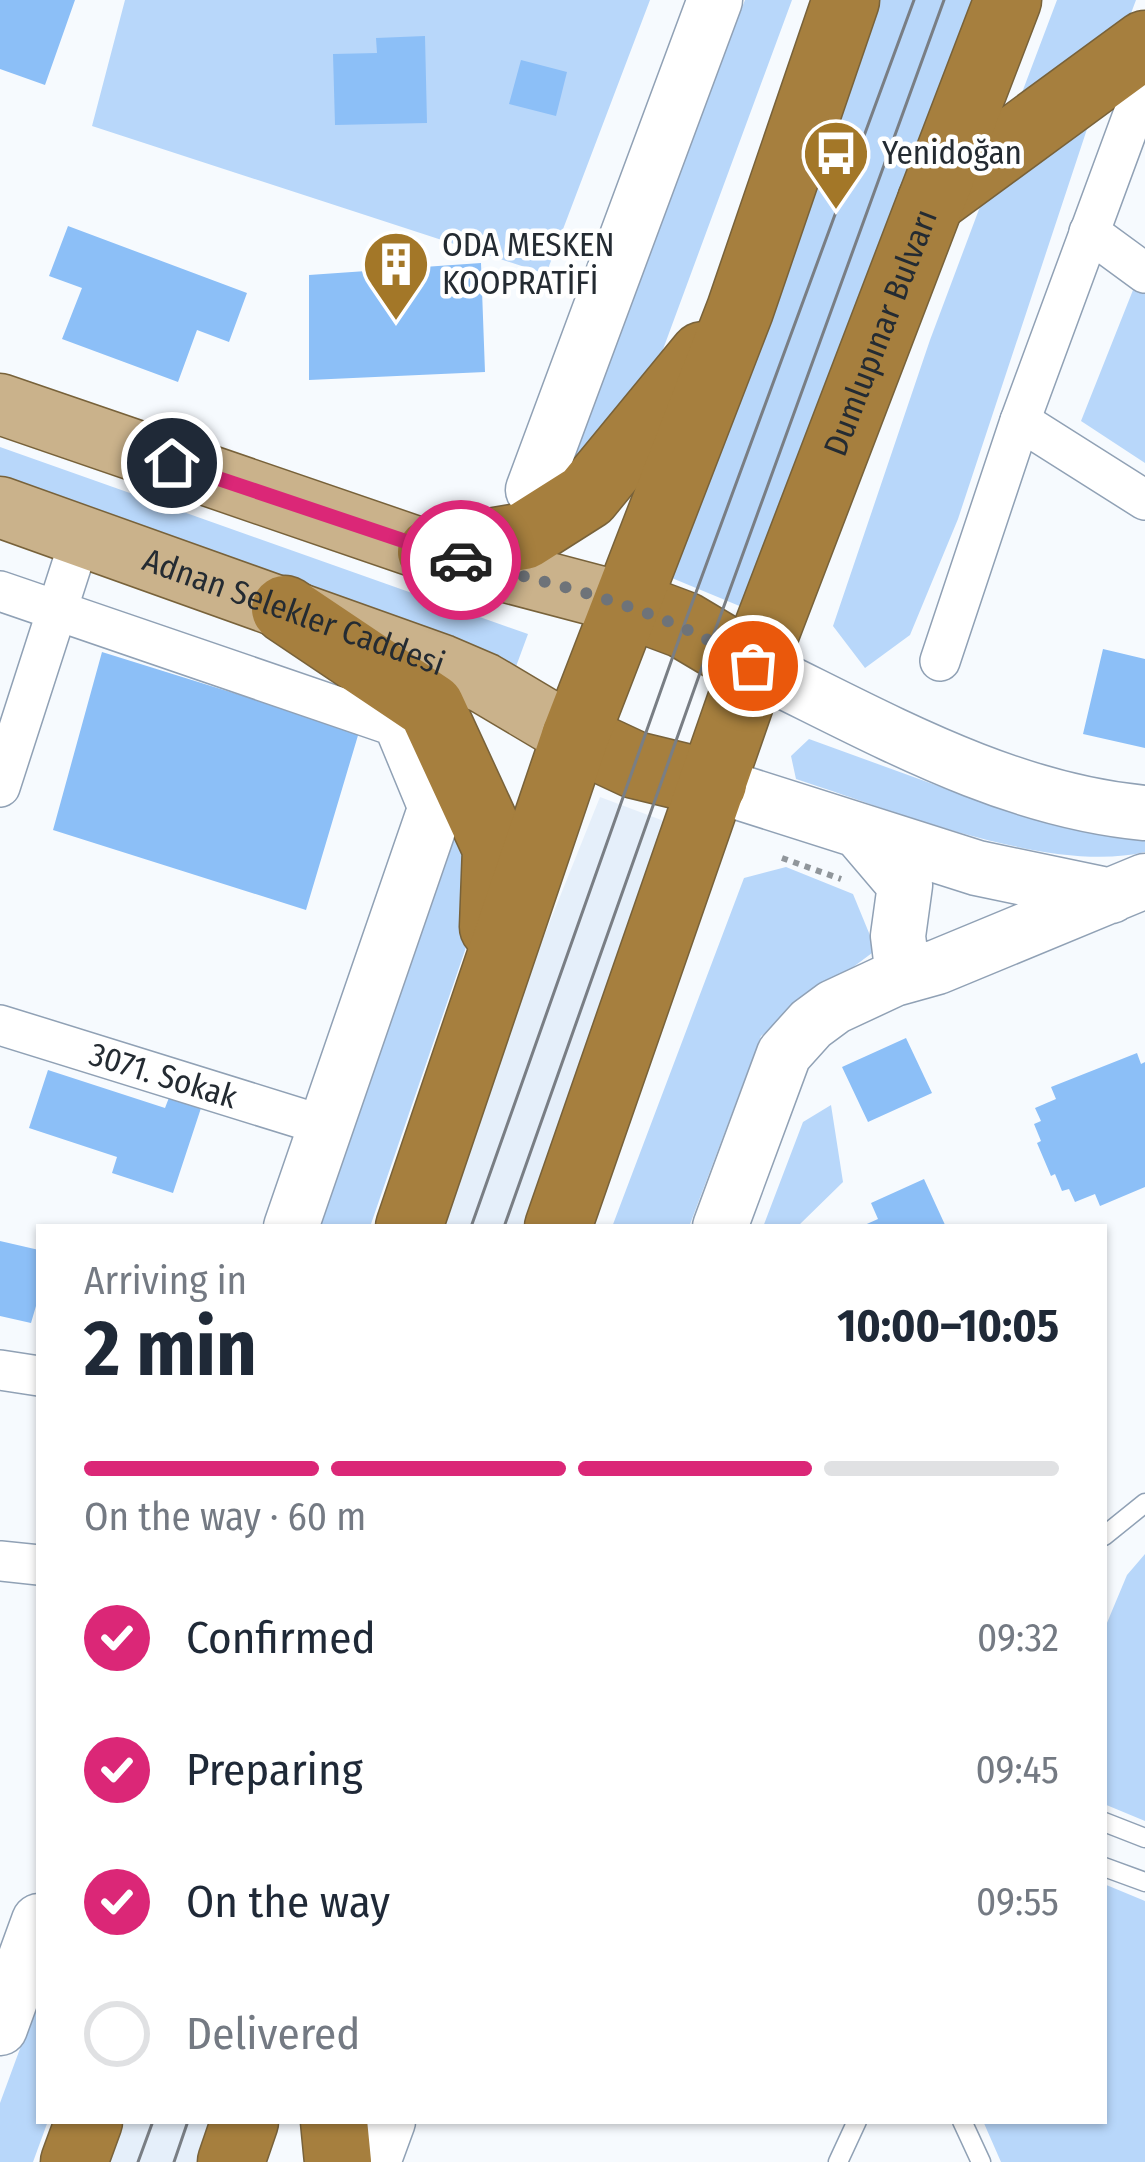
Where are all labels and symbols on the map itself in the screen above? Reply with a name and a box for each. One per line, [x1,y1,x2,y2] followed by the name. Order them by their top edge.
[801,118,871,212] bus stop icon: Yenidoğan
[882,133,1022,173] place label: Yenidoğan
[815,204,946,461] street label: Dumlupınar Bulvarı
[442,225,615,303] place label: ODA MESKEN KOOPRATİFİ
[361,229,431,323] building icon: ODA MESKEN KOOPRATİFİ
[121,412,223,514] pin
[401,500,521,620] courier
[137,540,450,684] street label: Adnan Selekler Caddesi
[702,615,804,717] pin
[85,1034,243,1118] street label: 3071. Sokak

